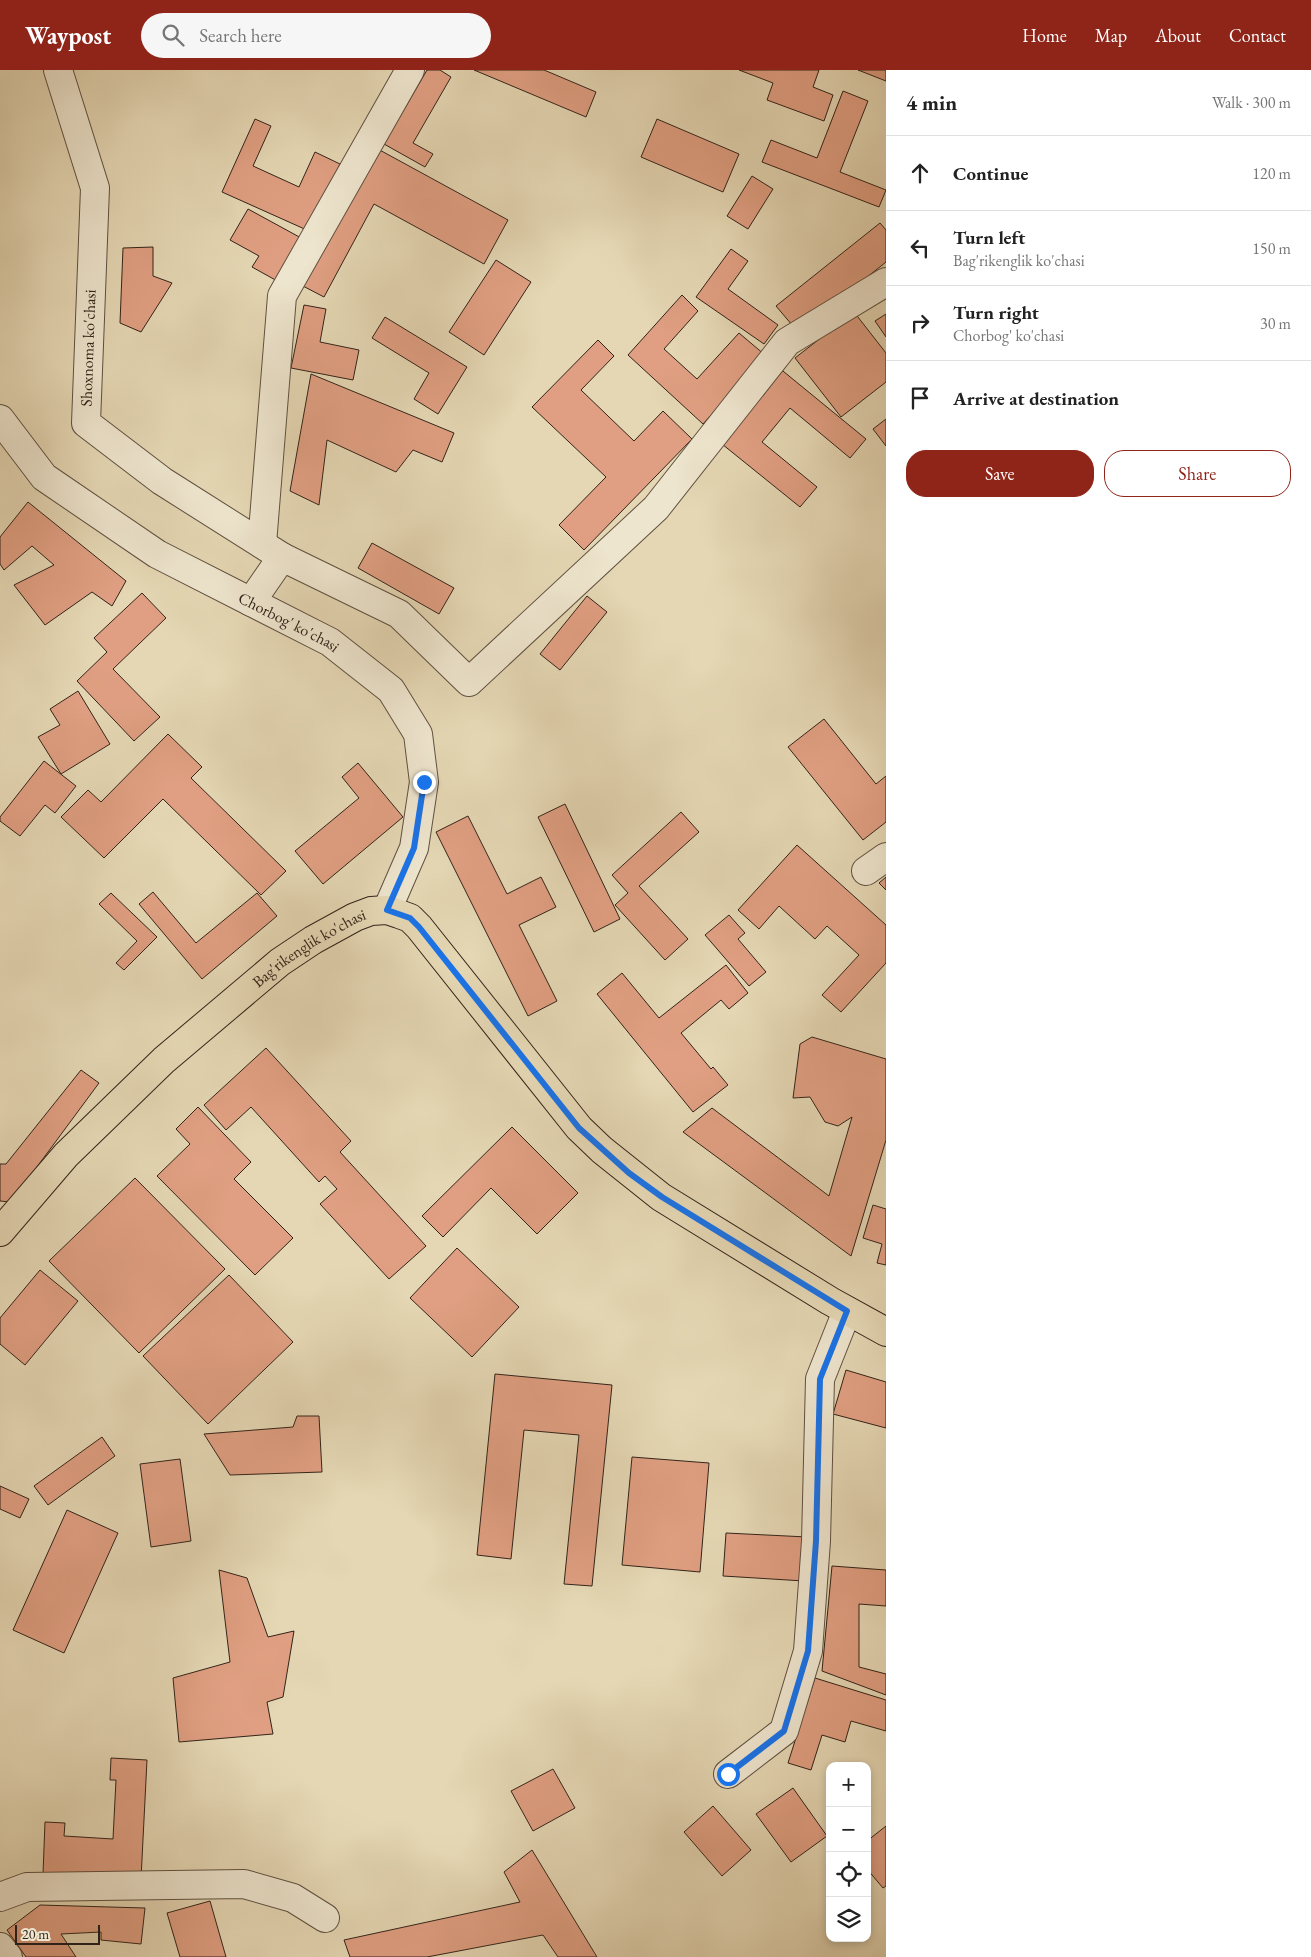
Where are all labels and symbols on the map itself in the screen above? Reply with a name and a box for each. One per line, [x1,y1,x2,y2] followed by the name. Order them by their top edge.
[75,289,101,407] street label: Shoxnoma ko'chasi
[235,587,344,657] street label: Chorbog' ko'chasi
[413,771,436,794] route end
[248,903,369,992] street label: Bag'rikenglik ko'chasi
[717,1763,740,1786] route start
[15,1922,100,1945] scale bar

